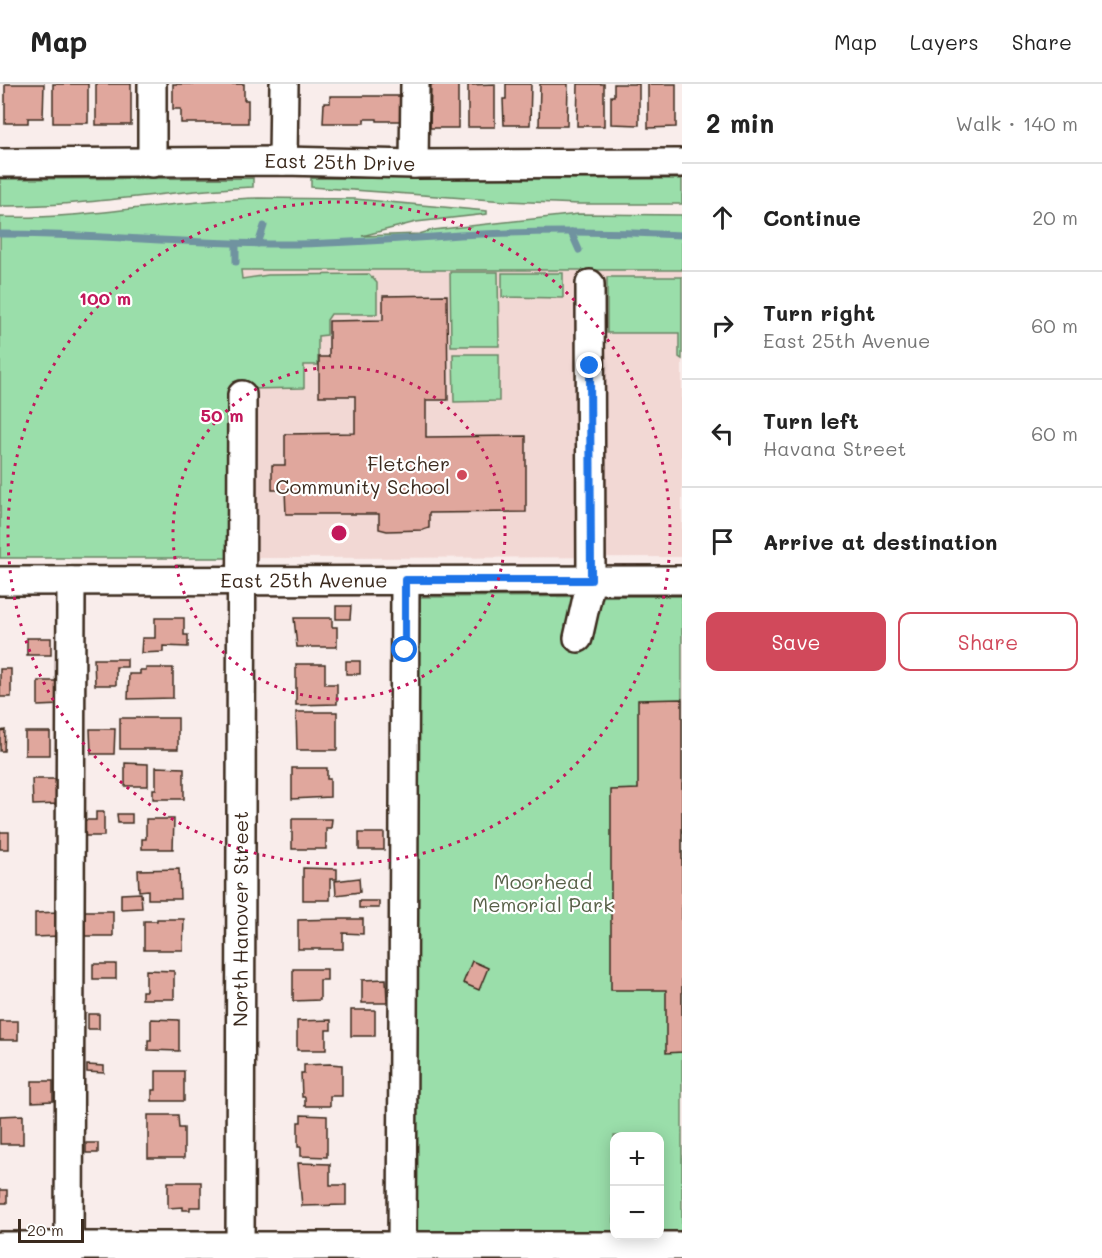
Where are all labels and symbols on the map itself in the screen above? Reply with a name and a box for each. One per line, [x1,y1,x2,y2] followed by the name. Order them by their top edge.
[264,147,416,176] street label: East 25th Drive
[79,286,131,310] text: 100 m
[576,352,602,378] route end
[201,403,243,427] text: 50 m
[275,450,450,499] place label: Fletcher Community School
[455,468,469,482] marker: Fletcher Community School
[329,523,349,543] centre of rings
[220,566,388,593] street label: East 25th Avenue
[391,636,417,662] route start
[227,811,253,1027] street label: North Hanover Street
[472,868,614,917] park label: Moorhead Memorial Park
[18,1216,84,1244] scale bar

